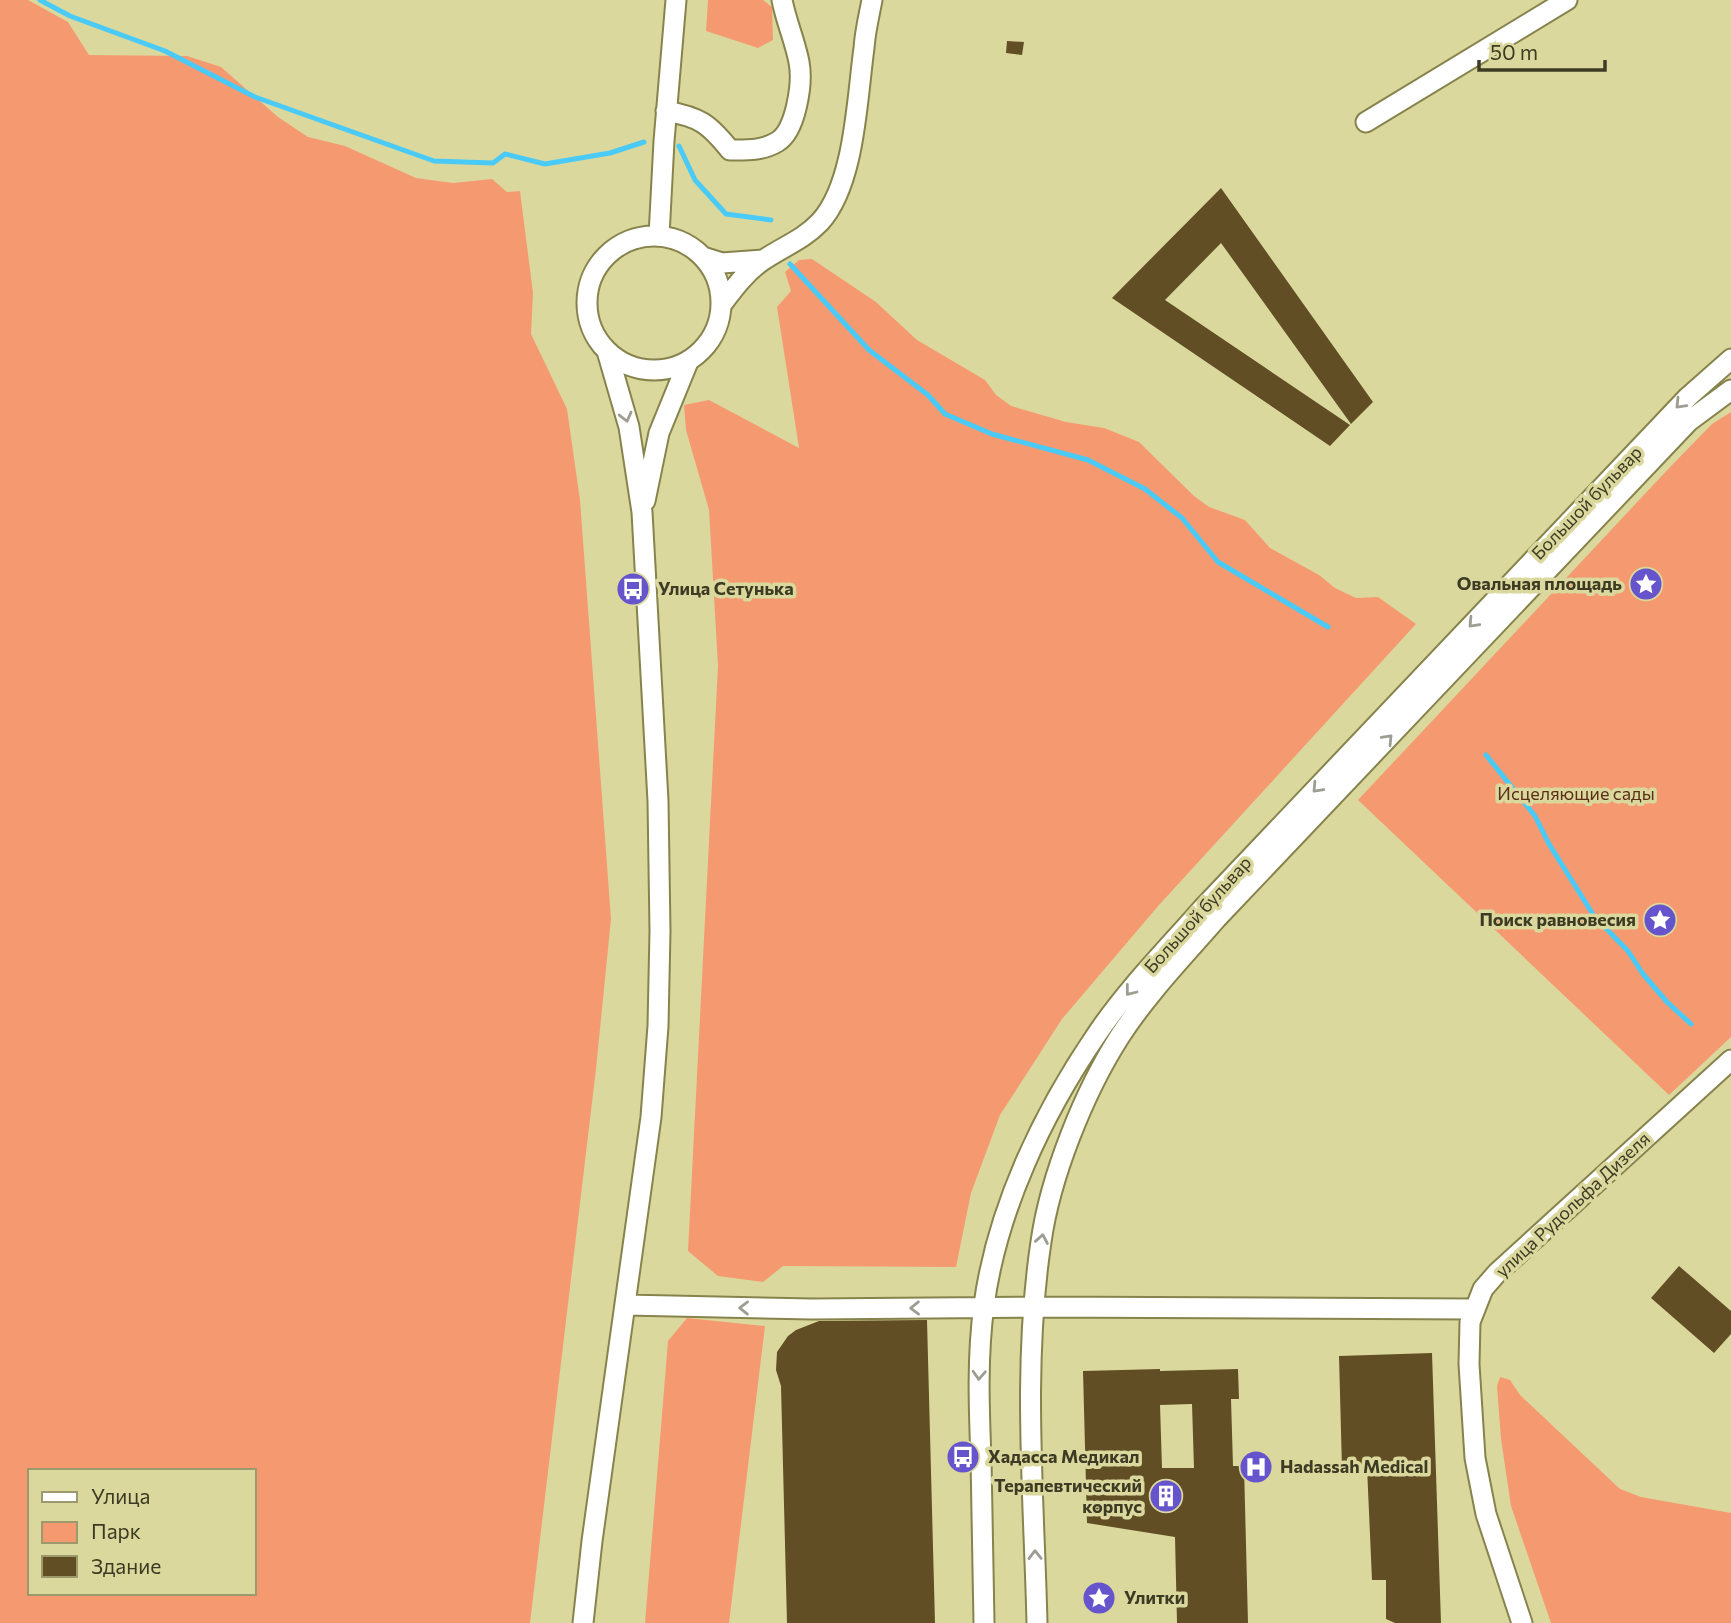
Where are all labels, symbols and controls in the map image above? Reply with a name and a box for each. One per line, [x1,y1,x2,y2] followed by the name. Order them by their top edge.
[1479,28,1605,72] scale bar
[1490,39,1538,64] text: 50 m
[1676,396,1689,409] one-way arrow
[618,411,632,423] one-way arrow
[1526,441,1646,564] street label: Большой бульвар
[1627,565,1665,603] place icon: Овальная площадь
[614,570,652,608] bus stop icon: Улица Сетунька
[1457,572,1622,594] place label: Овальная площадь
[658,577,794,599] place label: Улица Сетунька
[1469,614,1481,627] one-way arrow
[1380,734,1393,747] one-way arrow
[1312,780,1325,793] one-way arrow
[1497,782,1655,804] park label: Исцеляющие сады
[1139,851,1255,977] street label: Большой бульвар
[1641,901,1679,939] place icon: Поиск равновесия
[1479,908,1636,930] place label: Поиск равновесия
[1125,984,1138,996] one-way arrow
[1491,1127,1654,1282] street label: улица Рудольфа Дизеля
[1034,1233,1049,1245] one-way arrow
[738,1300,749,1315] one-way arrow
[910,1300,920,1316] one-way arrow
[972,1370,987,1381] one-way arrow
[944,1438,982,1476] bus stop icon: Хадасса Медикал
[988,1445,1140,1467] place label: Хадасса Медикал
[1237,1448,1275,1486] hospital icon: Hadassah Medical
[1280,1455,1428,1477] place label: Hadassah Medical
[28,1469,256,1595] legend
[994,1474,1142,1517] place label: Терапевтический корпус
[1147,1477,1185,1515] building icon: Терапевтический корпус
[91,1483,150,1508] text: Улица
[91,1518,141,1543] text: Парк
[1028,1549,1043,1560] one-way arrow
[91,1553,161,1578] text: Здание
[1080,1579,1118,1617] place icon: Улитки
[1124,1586,1185,1608] place label: Улитки

